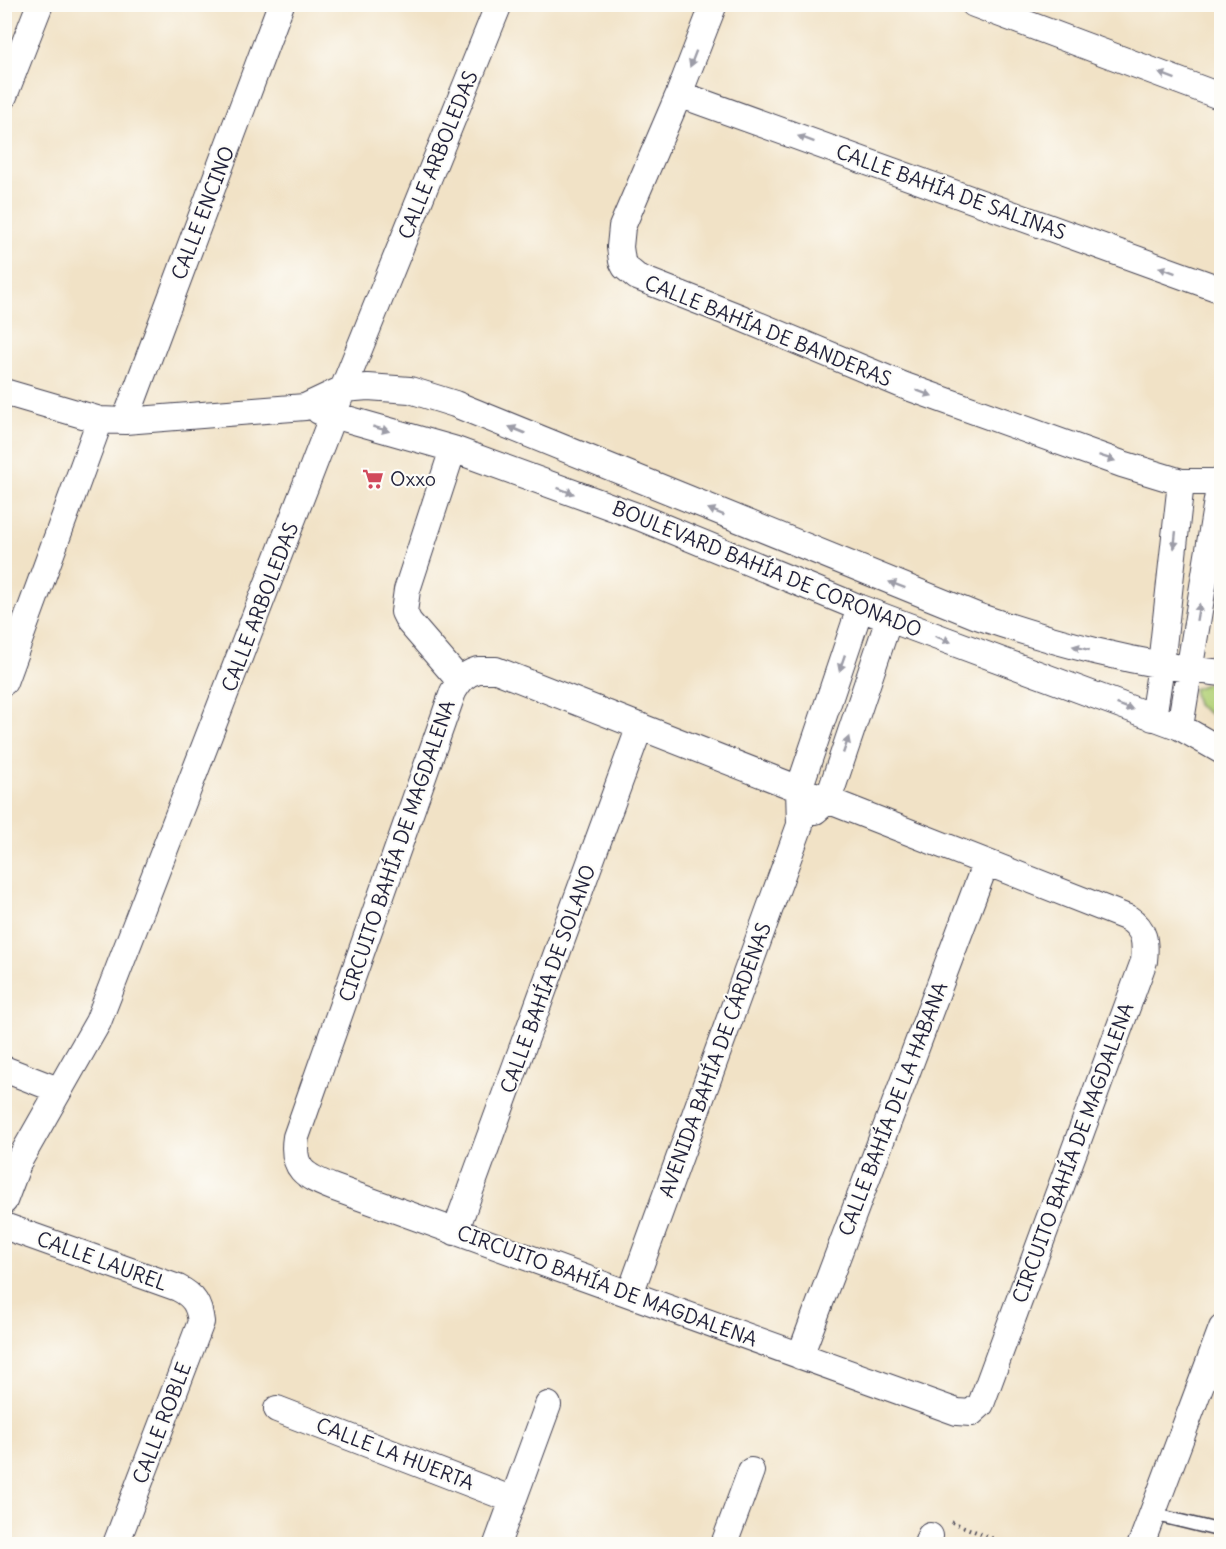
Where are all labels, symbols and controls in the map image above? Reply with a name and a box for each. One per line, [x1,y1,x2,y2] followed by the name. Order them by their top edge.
[688,50,697,68] one-way arrow
[392,67,483,243] street label: CALLE ARBOLEDAS
[1158,71,1176,81] one-way arrow
[796,134,814,144] one-way arrow
[833,138,1070,245] street label: CALLE BAHÍA DE SALINAS
[166,143,239,283] street label: CALLE ENCINO
[1157,265,1175,275] one-way arrow
[641,270,895,392] street label: CALLE BAHÍA DE BANDERAS
[915,388,933,398] one-way arrow
[372,424,390,434] one-way arrow
[507,425,525,435] one-way arrow
[1098,454,1116,464] one-way arrow
[390,466,436,491] place label: Oxxo
[361,467,385,491] supermarket icon: Oxxo
[557,486,575,496] one-way arrow
[609,495,925,642] street label: BOULEVARD BAHÍA DE CORONADO
[707,507,725,517] one-way arrow
[216,519,303,695] street label: CALLE ARBOLEDAS
[1170,530,1179,549] one-way arrow
[888,580,906,589] one-way arrow
[1194,603,1203,622] one-way arrow
[934,634,952,644] one-way arrow
[1072,643,1091,653] one-way arrow
[836,654,846,672] one-way arrow
[333,697,460,1005] street label: CIRCUITO BAHÍA DE MAGDALENA
[1116,703,1134,713] one-way arrow
[842,735,852,753] one-way arrow
[495,861,601,1096] street label: CALLE BAHÍA DE SOLANO
[653,919,776,1201] street label: AVENIDA BAHÍA DE CÁRDENAS
[833,978,953,1239] street label: CALLE BAHÍA DE LA HABANA
[1007,999,1139,1306] street label: CIRCUITO BAHÍA DE MAGDALENA
[454,1220,761,1352] street label: CIRCUITO BAHÍA DE MAGDALENA
[34,1225,171,1296] street label: CALLE LAUREL
[127,1359,196,1487] street label: CALLE ROBLE
[313,1412,478,1495] street label: CALLE LA HUERTA

